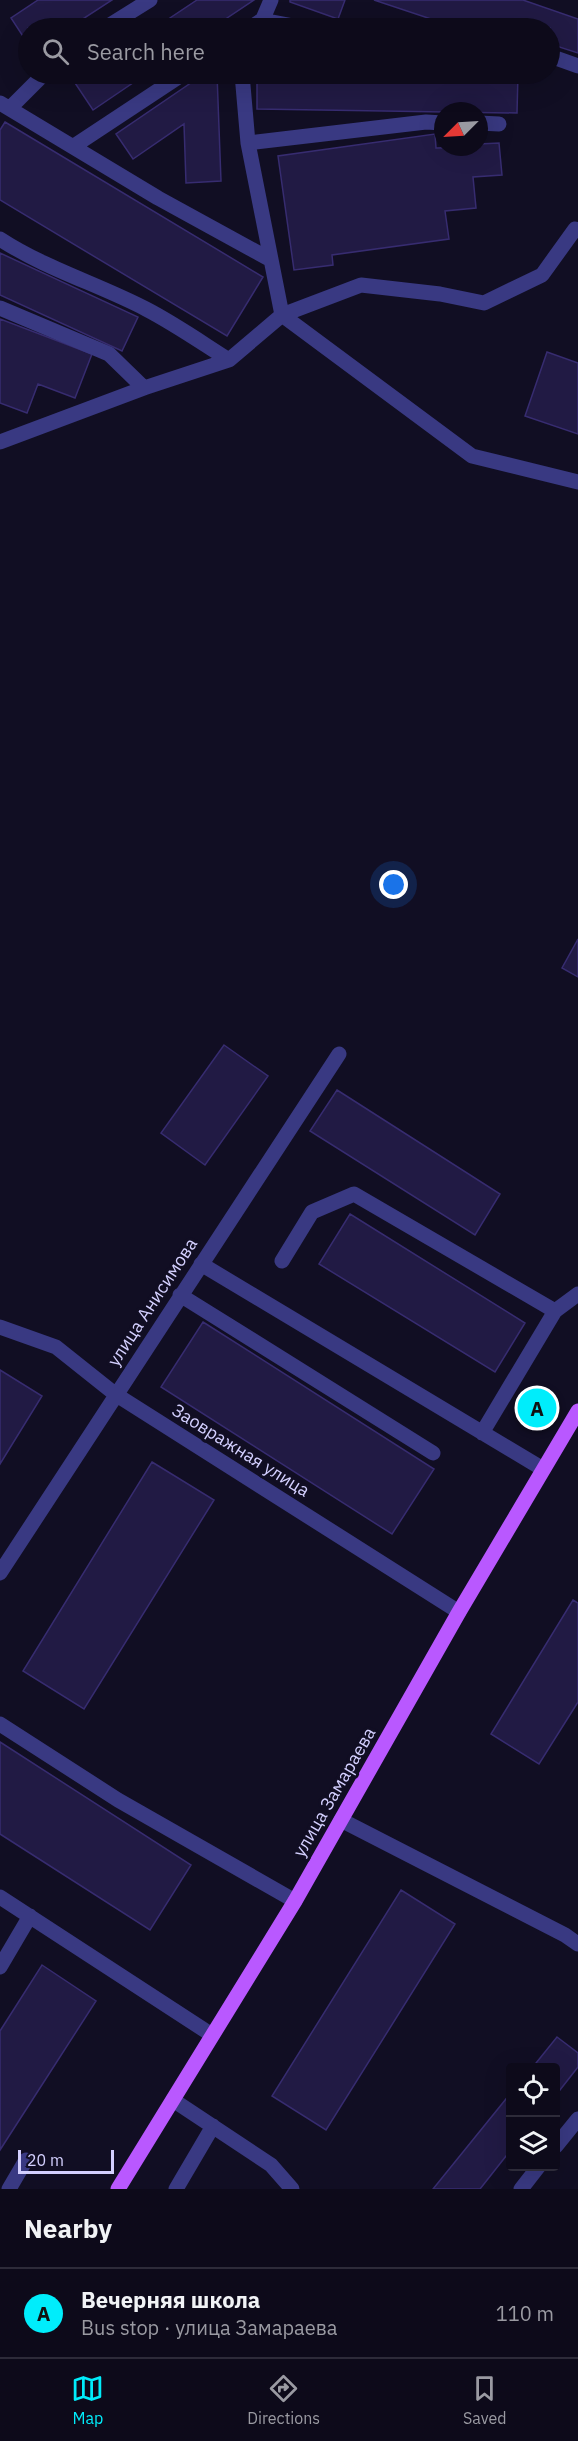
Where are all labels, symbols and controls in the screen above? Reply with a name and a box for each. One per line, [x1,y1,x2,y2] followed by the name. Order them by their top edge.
[18,18,560,84] search box
[39,35,72,68] icon: search
[87,37,205,66] text: Search here
[434,102,488,156] north arrow
[379,870,408,899] your location
[102,1233,202,1371] street label: улица Анисимова
[518,1386,556,1430] pin: A
[168,1398,315,1502] street label: Заовражная улица
[288,1723,381,1861] street label: улица Замараева
[506,2063,560,2171] map controls
[506,2063,560,2117] button: locate
[506,2117,560,2171] button: layers
[18,2147,114,2174] scale bar
[27,2150,64,2170] text: 20 m
[24,2211,112,2245] text: Nearby
[81,2285,260,2314] text: Вечерняя школа
[37,2300,50,2327] text: A
[496,2300,554,2327] text: 110 m
[81,2314,337,2341] text: Bus stop · улица Замараева
[71,2372,104,2428] tab: Map
[247,2372,320,2428] tab: Directions
[463,2372,507,2428] tab: Saved

